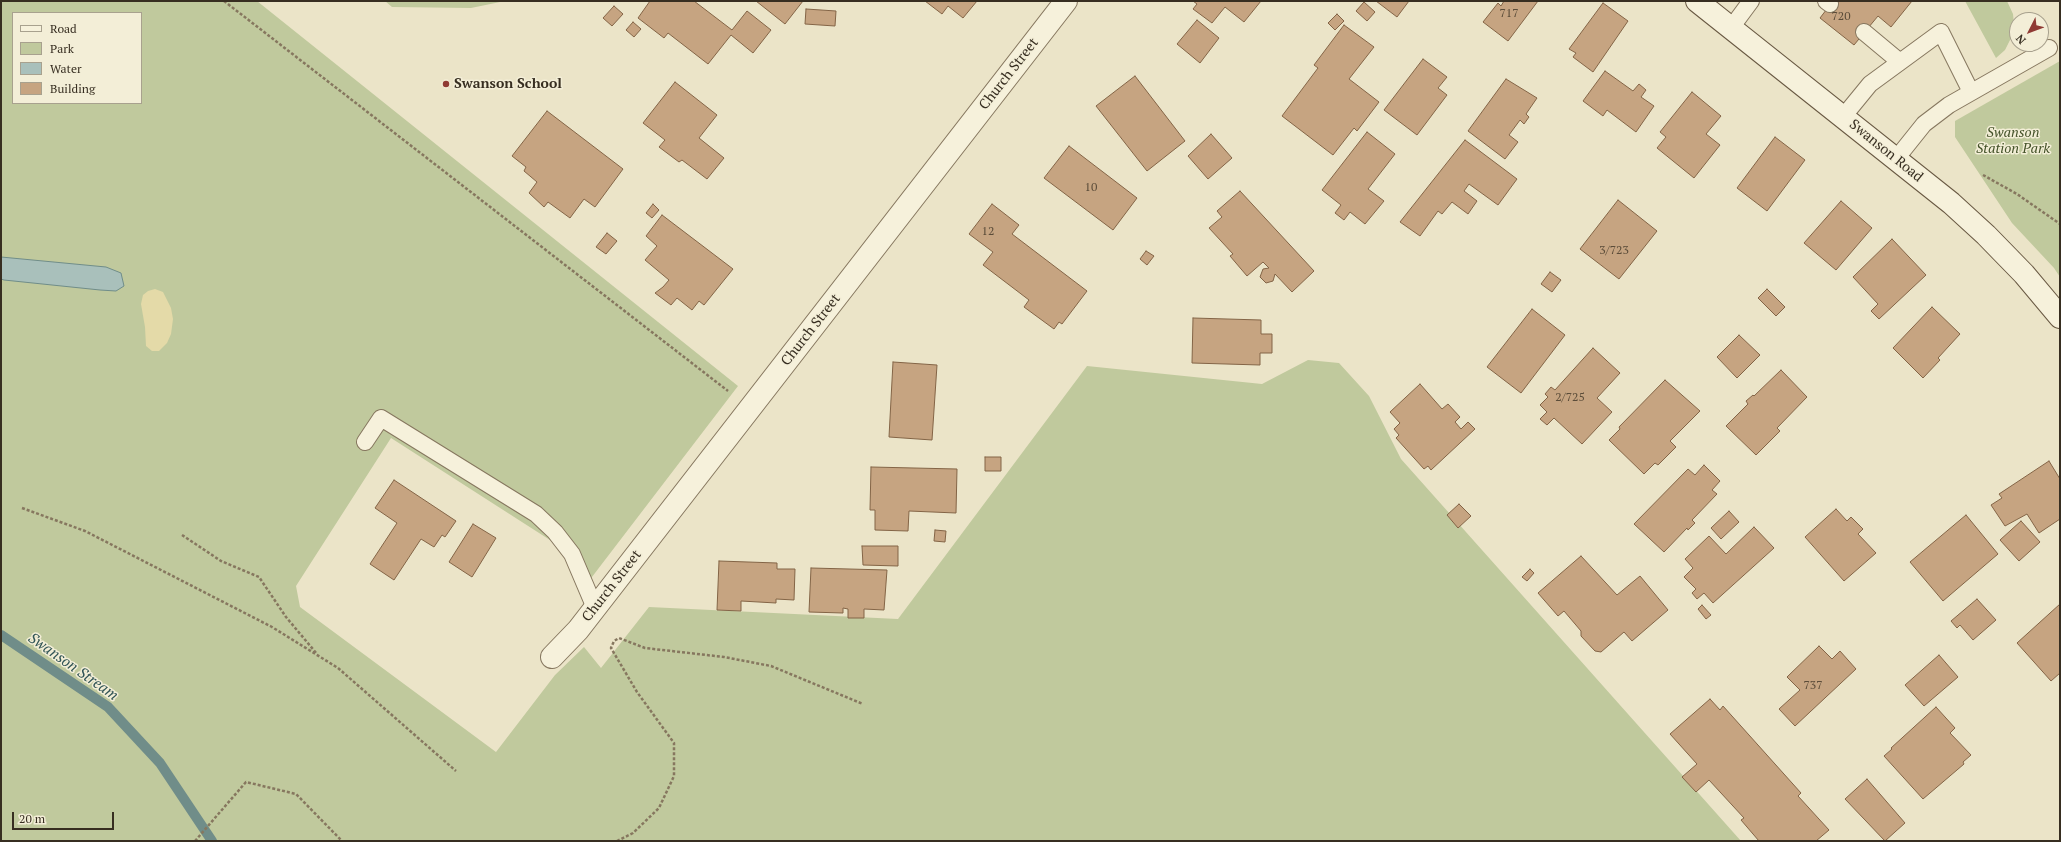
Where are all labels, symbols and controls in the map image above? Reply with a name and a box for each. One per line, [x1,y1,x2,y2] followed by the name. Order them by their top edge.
[1499,7,1519,21] house number: 717
[1831,10,1851,24] house number: 720
[12,12,142,104] legend
[2009,12,2049,52] north arrow
[50,21,77,36] text: Road
[2013,32,2029,47] text: N
[976,35,1042,113] street label: Church Street
[50,41,74,56] text: Park
[50,61,82,76] text: Water
[454,76,562,92] place label: Swanson School
[441,79,451,89] marker: Swanson School
[50,81,95,96] text: Building
[1846,116,1926,186] street label: Swanson Road
[1976,125,2050,158] park label: Swanson Station Park
[1085,181,1097,195] house number: 10
[982,225,994,239] house number: 12
[1599,244,1629,258] house number: 3/723
[778,291,844,369] street label: Church Street
[1555,391,1585,405] house number: 2/725
[579,547,645,625] street label: Church Street
[24,629,122,705] water label: Swanson Stream
[1803,679,1823,693] house number: 737
[14,804,116,830] scale bar
[19,811,45,826] text: 20 m

